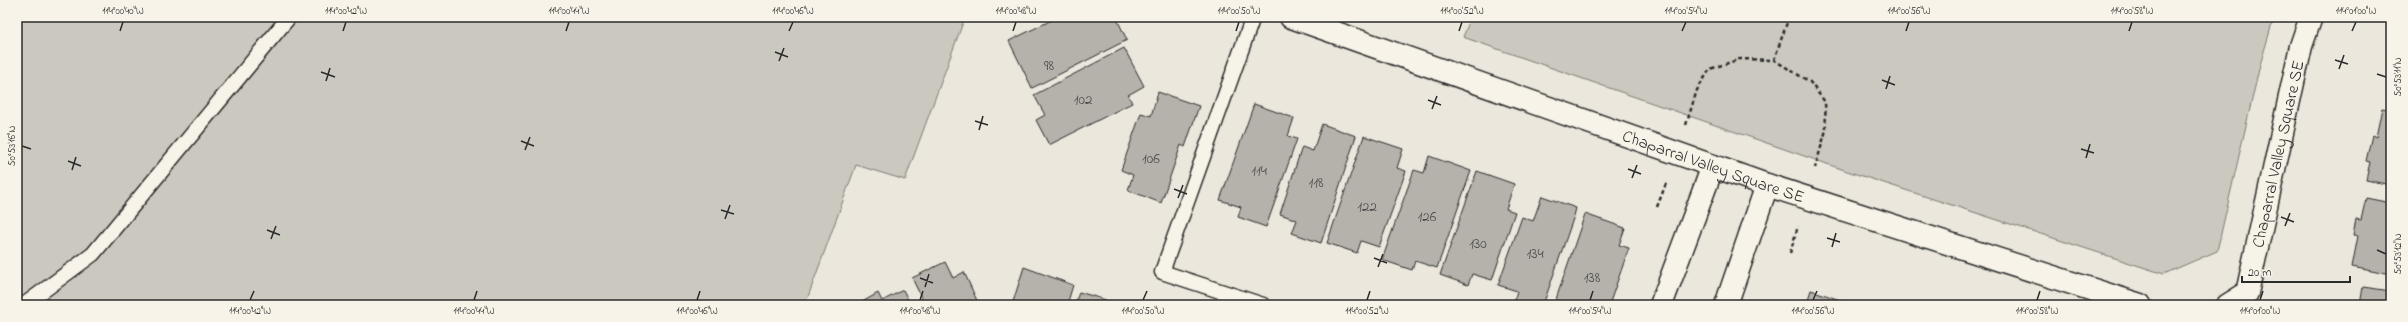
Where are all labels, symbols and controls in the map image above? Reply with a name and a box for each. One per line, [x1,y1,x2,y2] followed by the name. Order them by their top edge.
[102,4,144,19] text: 114°00'40"W
[325,4,367,19] text: 114°00'42"W
[548,4,590,19] text: 114°00'44"W
[772,4,814,19] text: 114°00'46"W
[996,4,1037,19] text: 114°00'48"W
[1218,4,1261,19] text: 114°00'50"W
[1440,4,1484,19] text: 114°00'52"W
[1665,4,1708,19] text: 114°00'54"W
[1887,4,1931,19] text: 114°00'56"W
[2111,4,2153,19] text: 114°00'58"W
[2336,4,2376,19] text: 114°01'00"W
[1044,55,1054,77] house number: 98
[2391,57,2406,97] text: 50°53'11"N
[2246,58,2312,250] street label: Chaparral Valley Square SE
[1074,89,1093,111] house number: 102
[1619,124,1807,210] street label: Chaparral Valley Square SE
[5,126,20,166] text: 50°53'16"N
[1142,148,1160,170] house number: 106
[1251,160,1267,182] house number: 114
[1308,172,1324,194] house number: 118
[1357,196,1377,218] house number: 122
[1418,206,1437,228] house number: 126
[1469,233,1487,255] house number: 130
[2391,233,2406,274] text: 50°53'12"N
[1526,243,1544,265] house number: 134
[2242,258,2350,284] scale bar
[2248,264,2271,282] text: 20 m
[1584,267,1601,289] house number: 138
[229,304,271,319] text: 114°00'42"W
[453,304,495,319] text: 114°00'44"W
[676,304,718,319] text: 114°00'46"W
[900,304,941,319] text: 114°00'48"W
[1122,304,1165,319] text: 114°00'50"W
[1345,304,1389,319] text: 114°00'52"W
[1569,304,1612,319] text: 114°00'54"W
[1791,304,1835,319] text: 114°00'56"W
[2016,304,2058,319] text: 114°00'58"W
[2240,304,2280,319] text: 114°01'00"W

